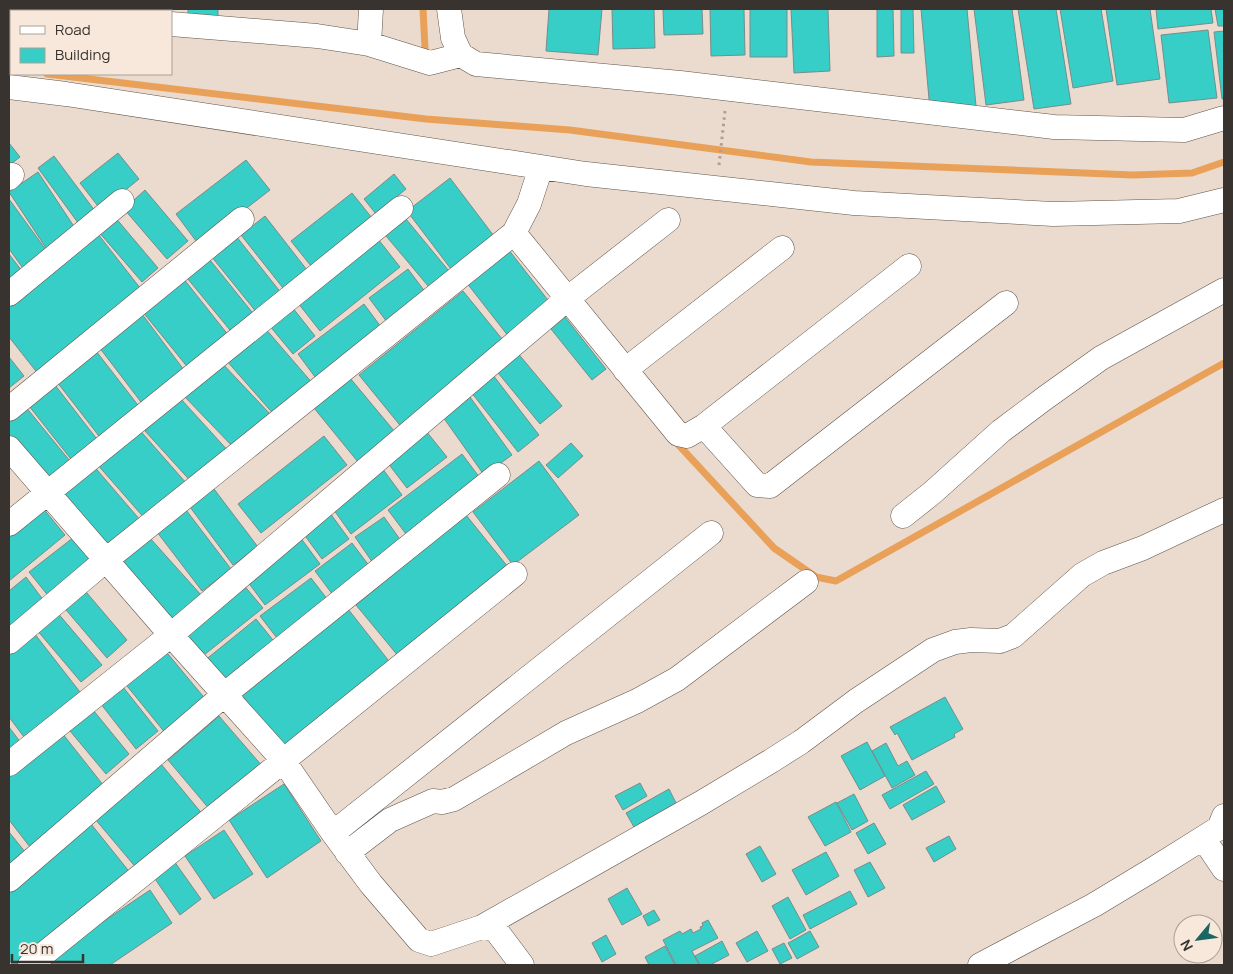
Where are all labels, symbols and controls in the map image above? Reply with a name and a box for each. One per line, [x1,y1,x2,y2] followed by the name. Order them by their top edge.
[10,10,172,75] legend
[55,19,91,40] text: Road
[55,44,110,65] text: Building
[1173,914,1223,964] north arrow
[12,932,84,964] scale bar
[1175,937,1197,955] text: N
[20,938,53,959] text: 20 m

